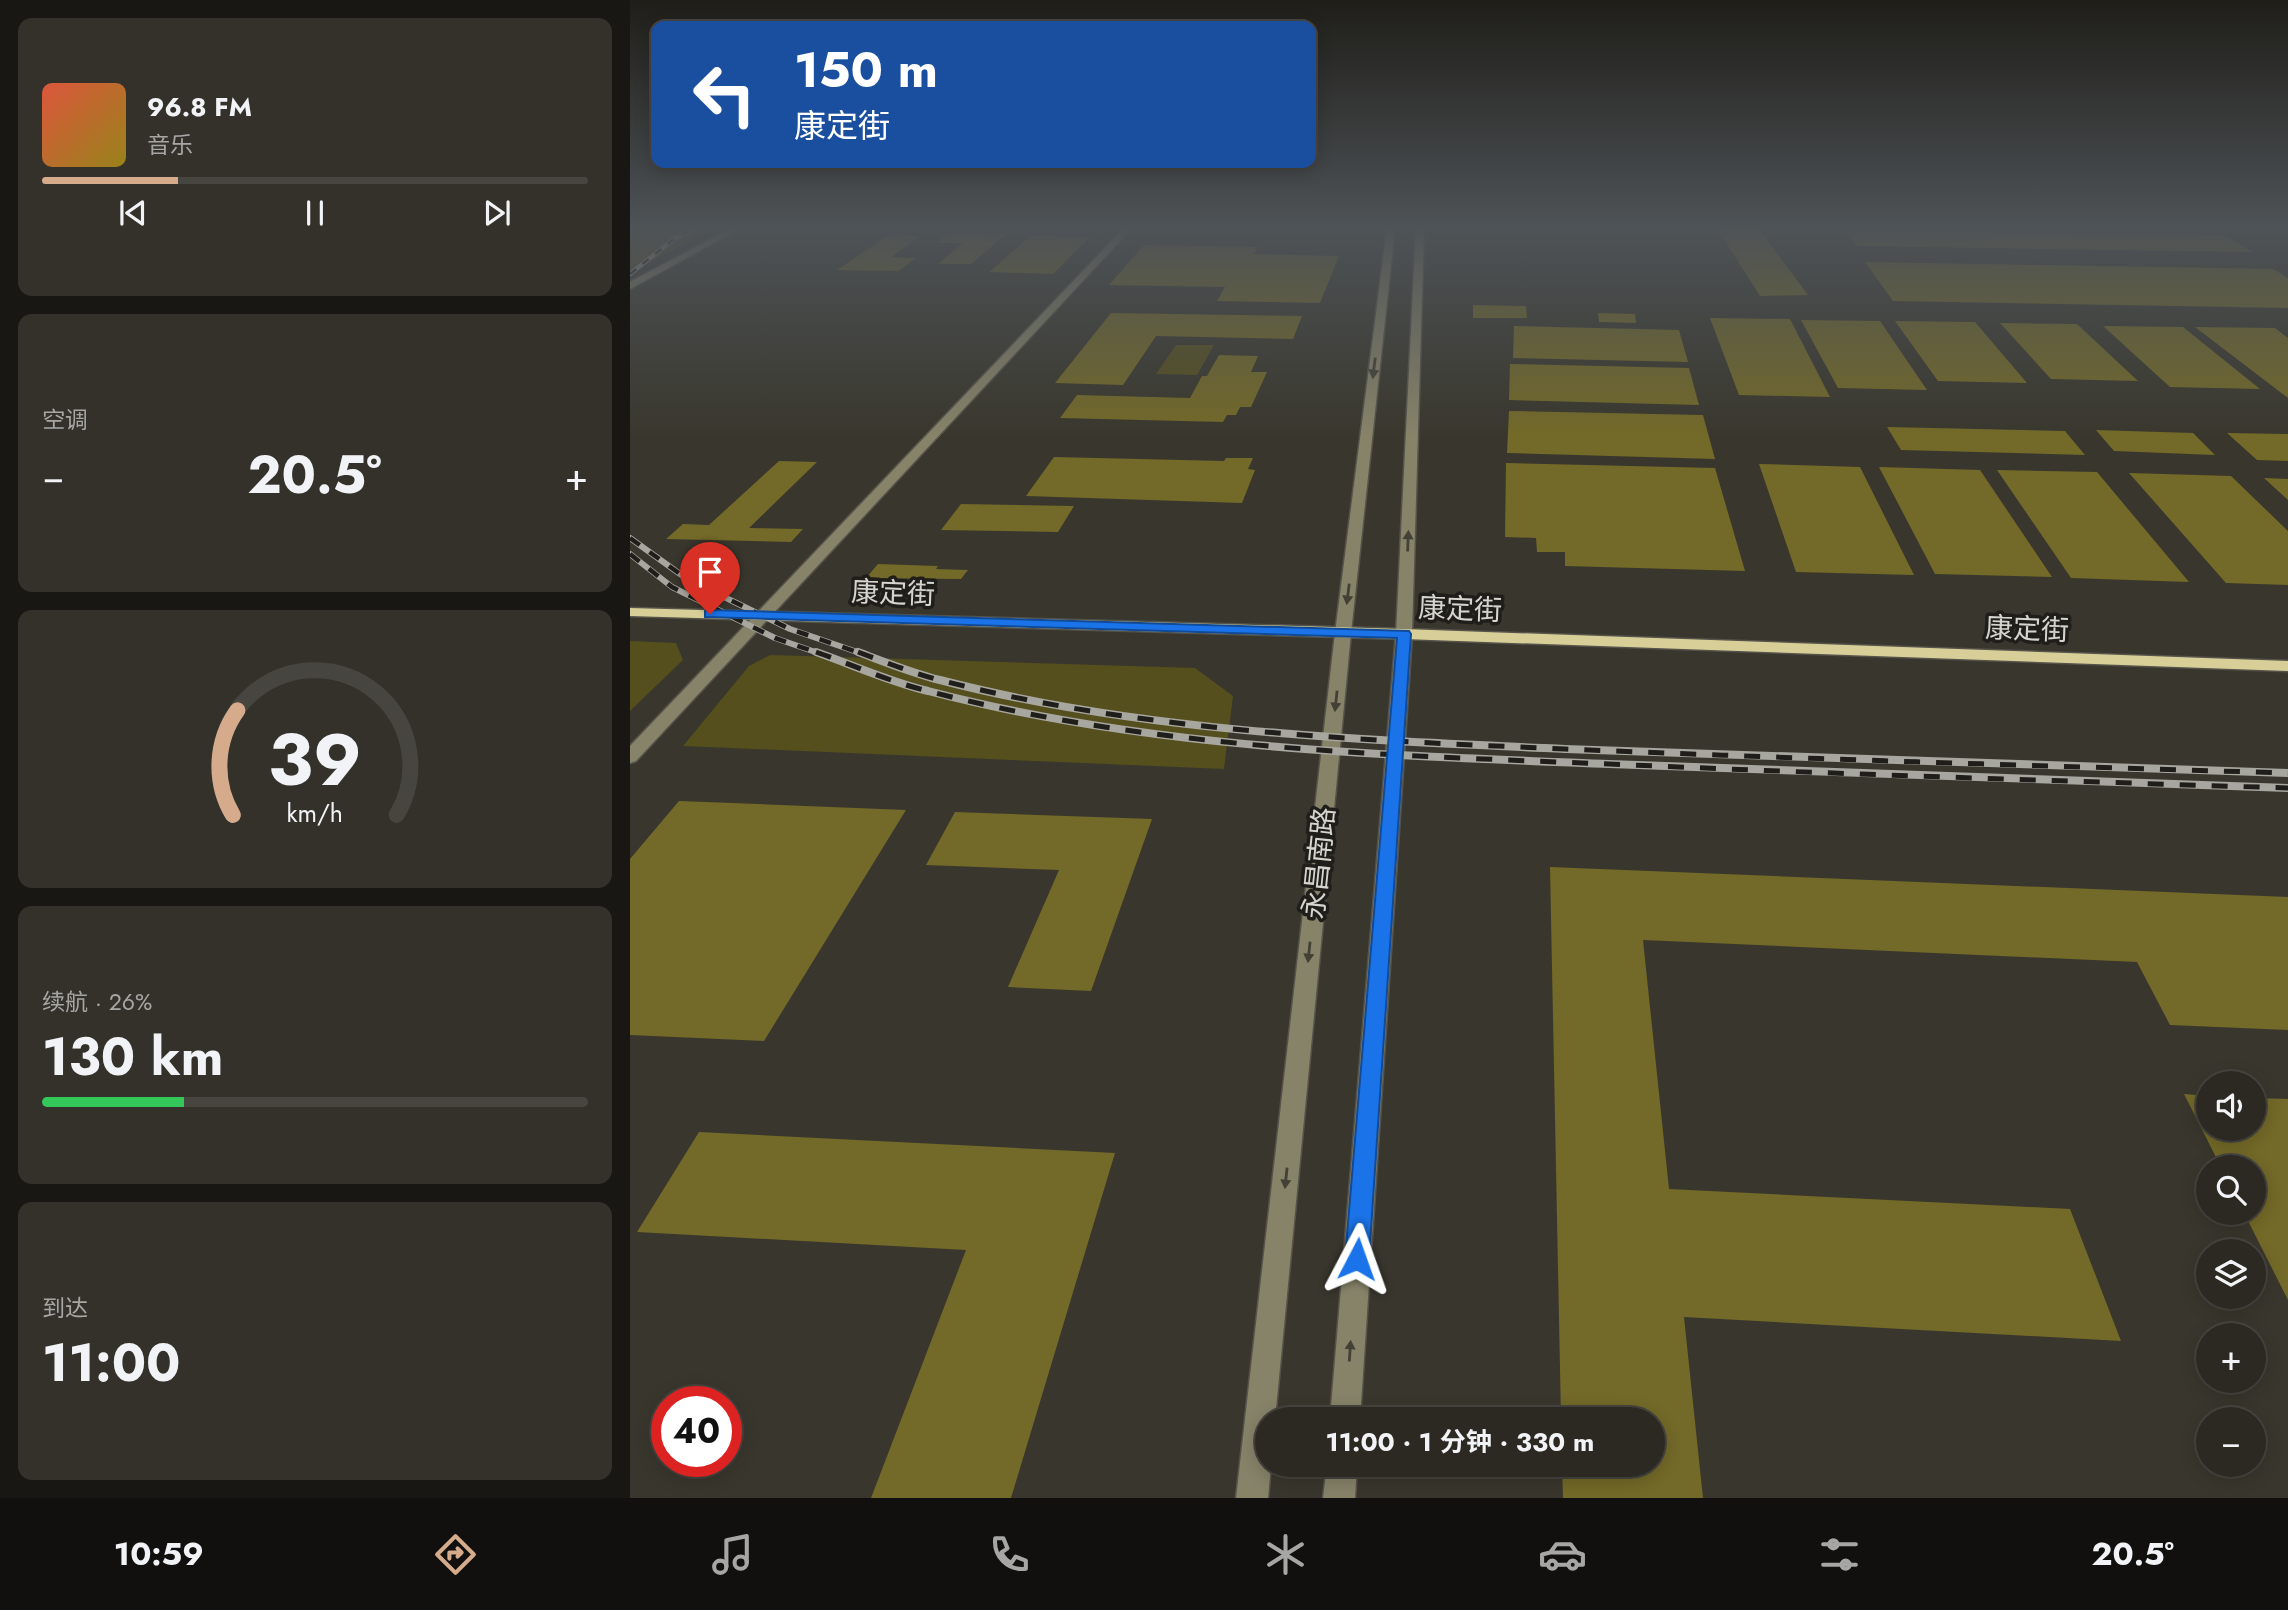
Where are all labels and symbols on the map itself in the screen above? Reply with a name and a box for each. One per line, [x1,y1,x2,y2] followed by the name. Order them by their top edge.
[1369,358,1380,380] one-way arrow
[1402,530,1413,552] one-way arrow
[680,542,740,614] pin
[850,571,936,615] street label: 康定街
[1342,584,1353,606] one-way arrow
[1417,587,1503,631] street label: 康定街
[1984,607,2070,651] street label: 康定街
[1330,690,1341,712] one-way arrow
[1293,805,1345,921] street label: 永昌南路
[1304,941,1315,963] one-way arrow
[1280,1167,1291,1189] one-way arrow
[1320,1222,1394,1296] position arrow
[1345,1340,1356,1362] one-way arrow
[651,1386,742,1477] speed limit sign: 40

